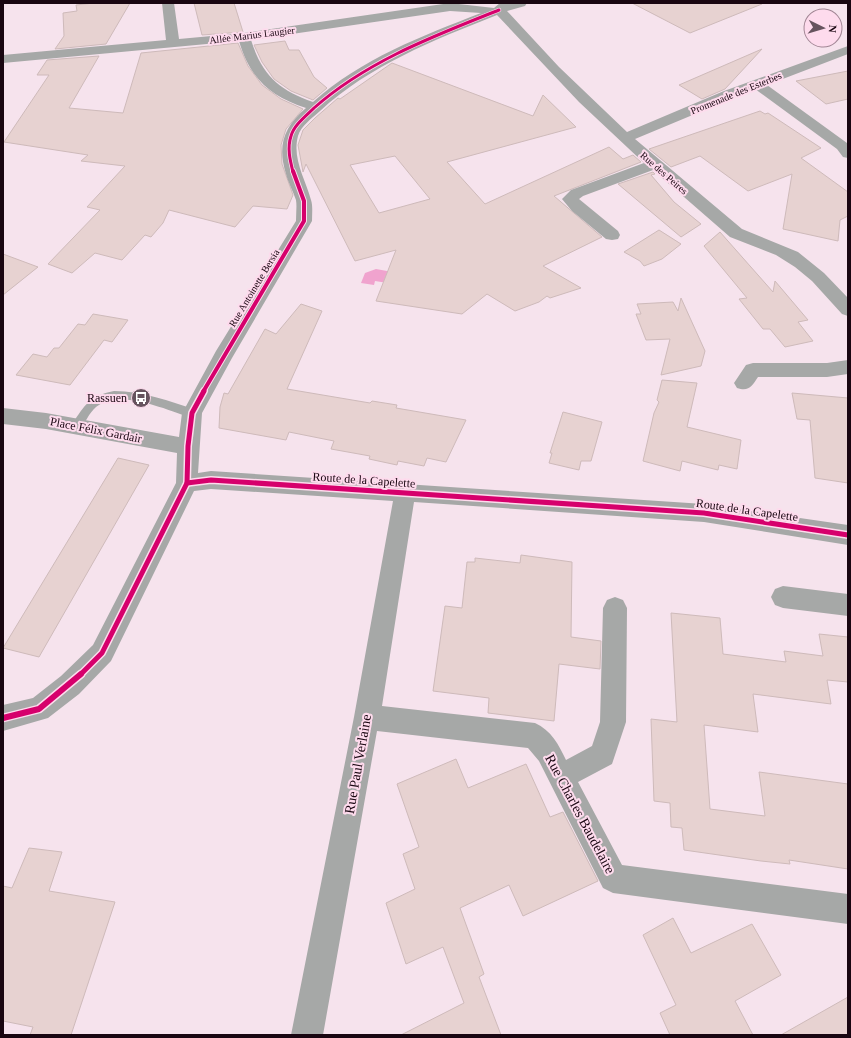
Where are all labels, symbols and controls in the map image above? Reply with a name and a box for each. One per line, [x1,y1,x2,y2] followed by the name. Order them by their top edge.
[803,8,843,48] north arrow
[209,24,296,46] street label: Allée Marius Laugier
[827,24,839,33] text: N
[689,70,783,116] street label: Promenade des Esterbes
[638,150,690,197] street label: Rue des Peires
[227,247,282,329] street label: Rue Antoinette Bersia
[130,387,152,409] bus stop icon: Rassuen
[87,391,127,405] place label: Rassuen
[49,414,143,446] street label: Place Félix Gardair
[312,469,416,491] street label: Route de la Capelette
[695,496,799,524] street label: Route de la Capelette
[342,713,374,815] street label: Rue Paul Verlaine
[542,752,618,876] street label: Rue Charles Baudelaire

